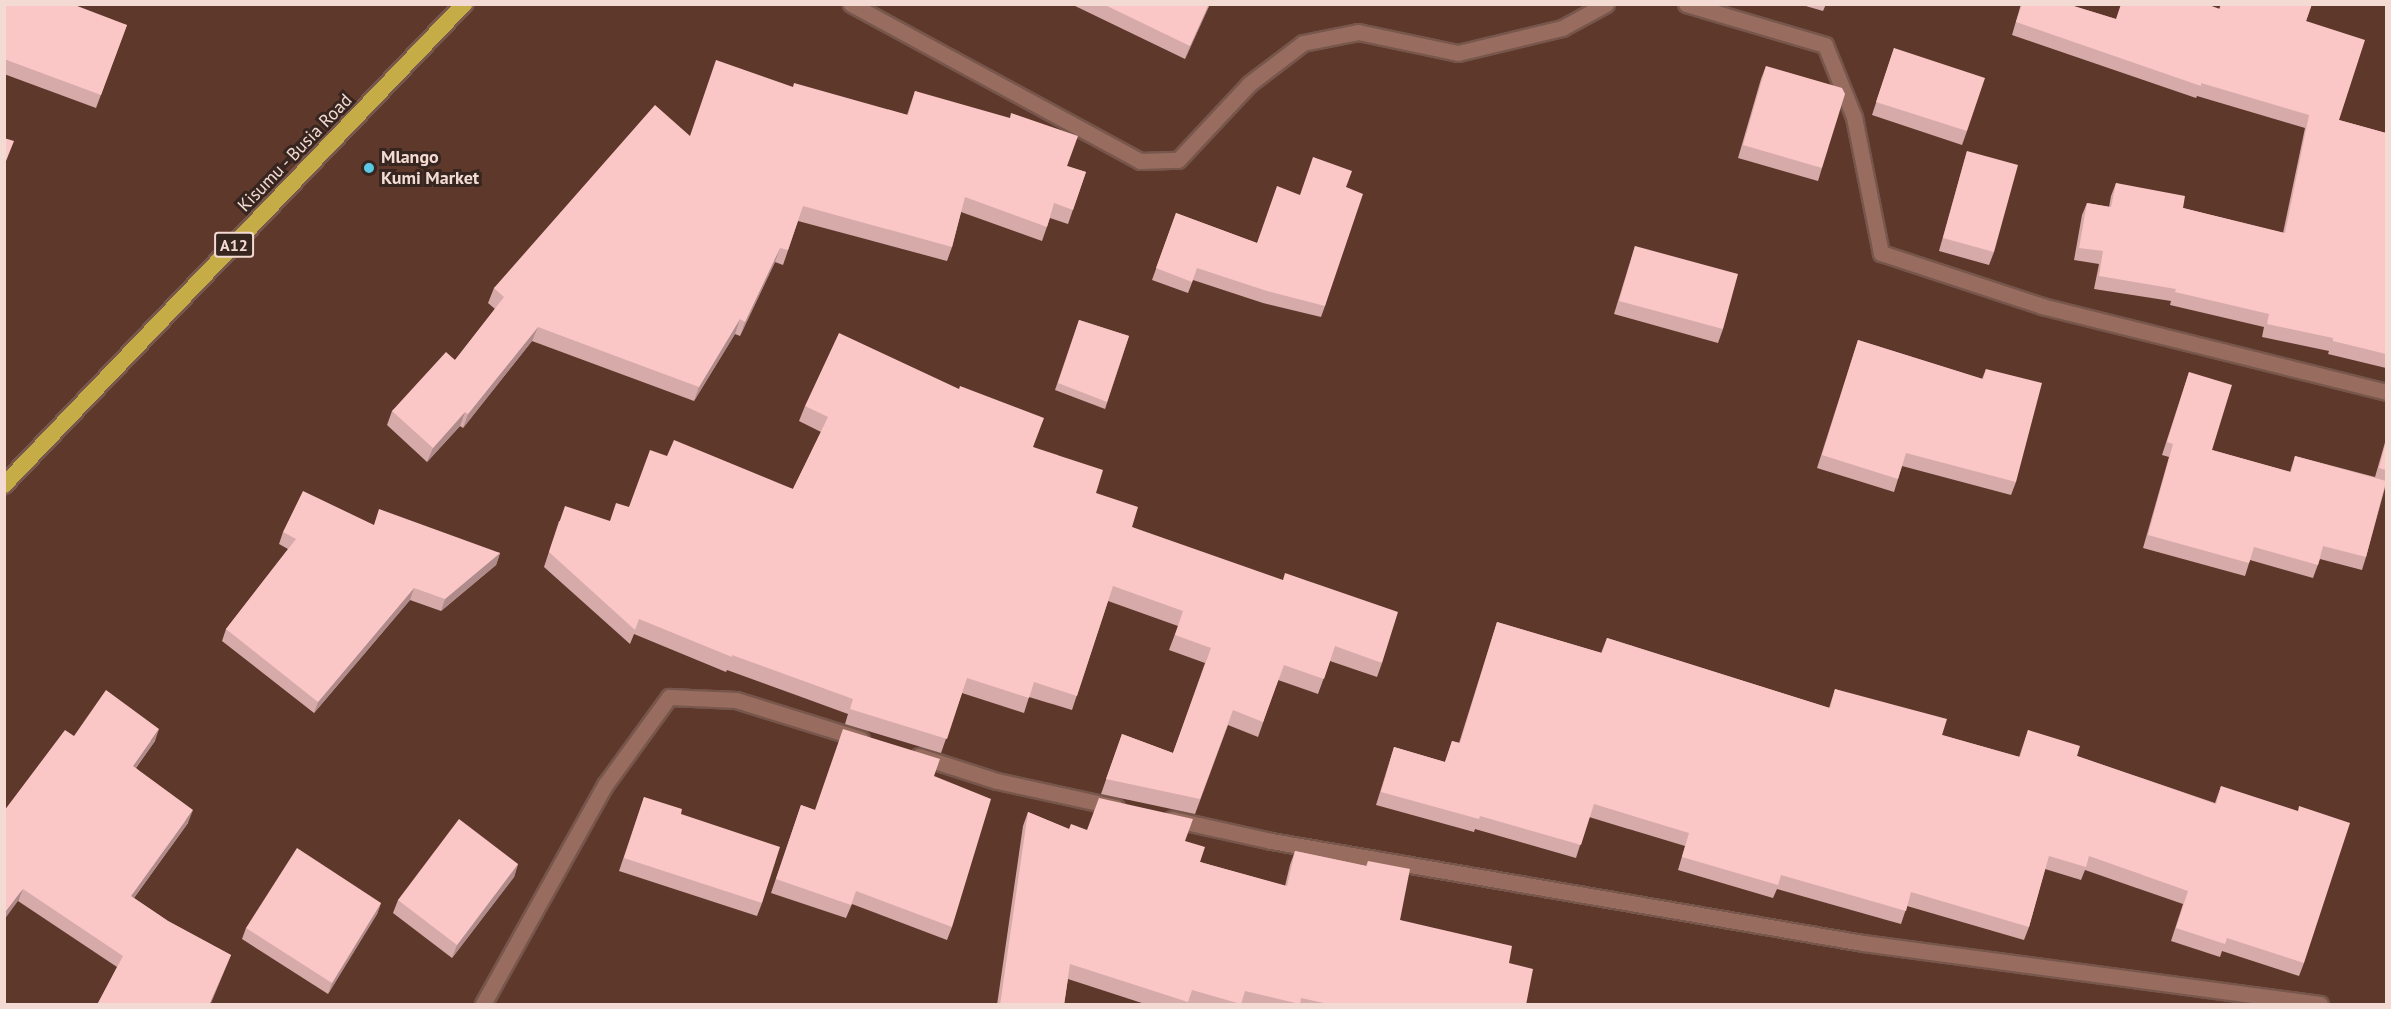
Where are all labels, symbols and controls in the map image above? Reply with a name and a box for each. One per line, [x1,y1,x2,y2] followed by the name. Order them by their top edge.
[232,89,358,217] street label: Kisumu - Busia Road
[381,147,479,190] place label: Mlango Kumi Market
[362,161,376,175] marker: Mlango Kumi Market
[213,232,255,258] road number: A12

